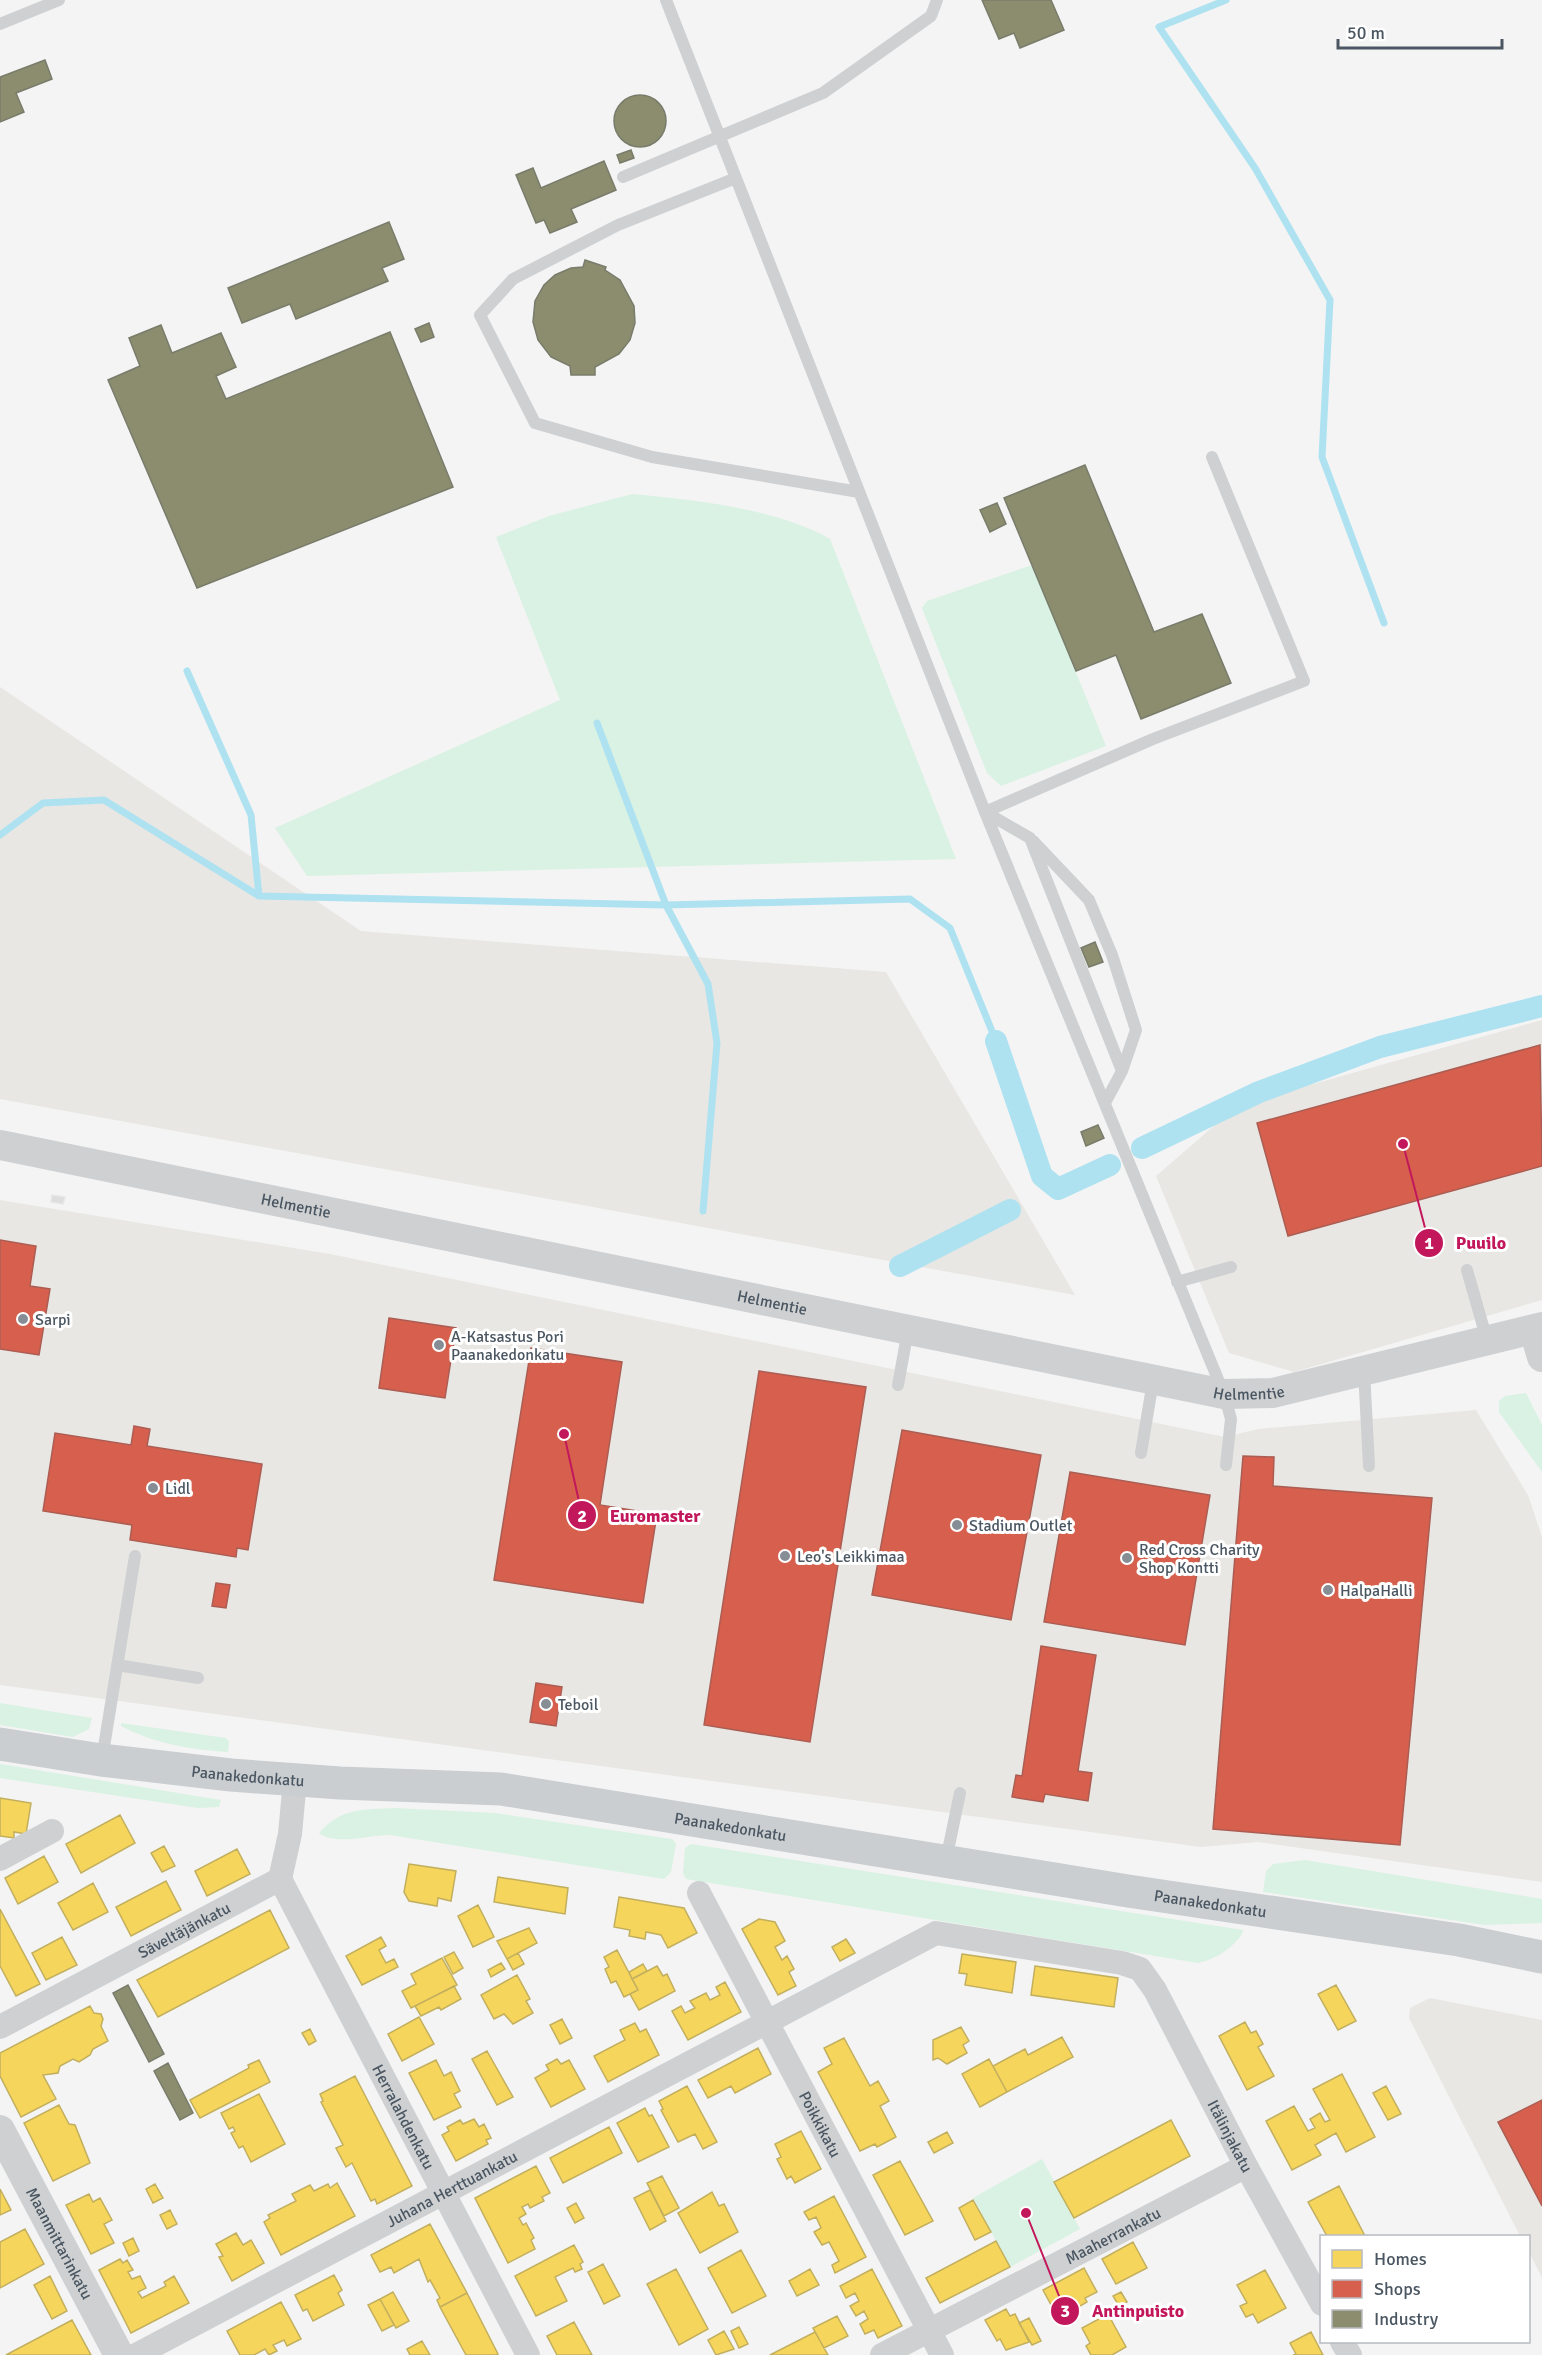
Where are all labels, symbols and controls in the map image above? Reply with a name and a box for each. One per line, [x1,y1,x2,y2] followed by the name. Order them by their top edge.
[1338,12,1502,50] scale bar
[1347,22,1385,44] text: 50 m
[259,1189,333,1223] street label: Helmentie
[1414,1225,1519,1261] callout: Puuilo
[1424,1232,1434,1254] text: 1
[1456,1232,1506,1254] text: Puuilo
[735,1286,809,1320] street label: Helmentie
[35,1310,71,1330] place label: Sarpi
[16,1312,30,1326] marker: Sarpi
[451,1327,564,1365] place label: A-Katsastus Pori Paanakedonkatu
[432,1338,446,1352] marker: A-Katsastus Pori Paanakedonkatu
[1211,1382,1287,1405] street label: Helmentie
[165,1479,191,1499] place label: Lidl
[146,1481,160,1495] marker: Lidl
[567,1497,712,1533] callout: Euromaster
[577,1505,587,1527] text: 2
[610,1505,701,1527] text: Euromaster
[969,1516,1073,1536] place label: Stadium Outlet
[950,1518,964,1532] marker: Stadium Outlet
[1139,1540,1260,1578] place label: Red Cross Charity Shop Kontti
[797,1547,905,1567] place label: Leo's Leikkimaa
[778,1549,792,1563] marker: Leo's Leikkimaa
[1120,1551,1134,1565] marker: Red Cross Charity Shop Kontti
[1340,1581,1413,1601] place label: HalpaHalli
[1321,1583,1335,1597] marker: HalpaHalli
[558,1695,599,1715] place label: Teboil
[539,1697,553,1711] marker: Teboil
[190,1761,305,1791] street label: Paanakedonkatu
[673,1808,788,1846] street label: Paanakedonkatu
[1153,1886,1268,1922] street label: Paanakedonkatu
[135,1898,234,1963] street label: Säveltäjänkatu
[367,2061,439,2173] street label: Herralahdenkatu
[794,2088,845,2161] street label: Poikkikatu
[1203,2097,1257,2176] street label: Itälinjakatu
[383,2147,521,2232] street label: Juhana Herttuankatu
[21,2184,97,2303] street label: Maanmittarinkatu
[1062,2203,1164,2269] street label: Maaherrankatu
[1320,2235,1530,2343] legend
[1374,2248,1427,2270] text: Homes
[1374,2278,1421,2300] text: Shops
[1050,2293,1196,2329] callout: Antinpuisto
[1060,2300,1070,2322] text: 3
[1092,2300,1184,2322] text: Antinpuisto
[1374,2308,1439,2330] text: Industry

